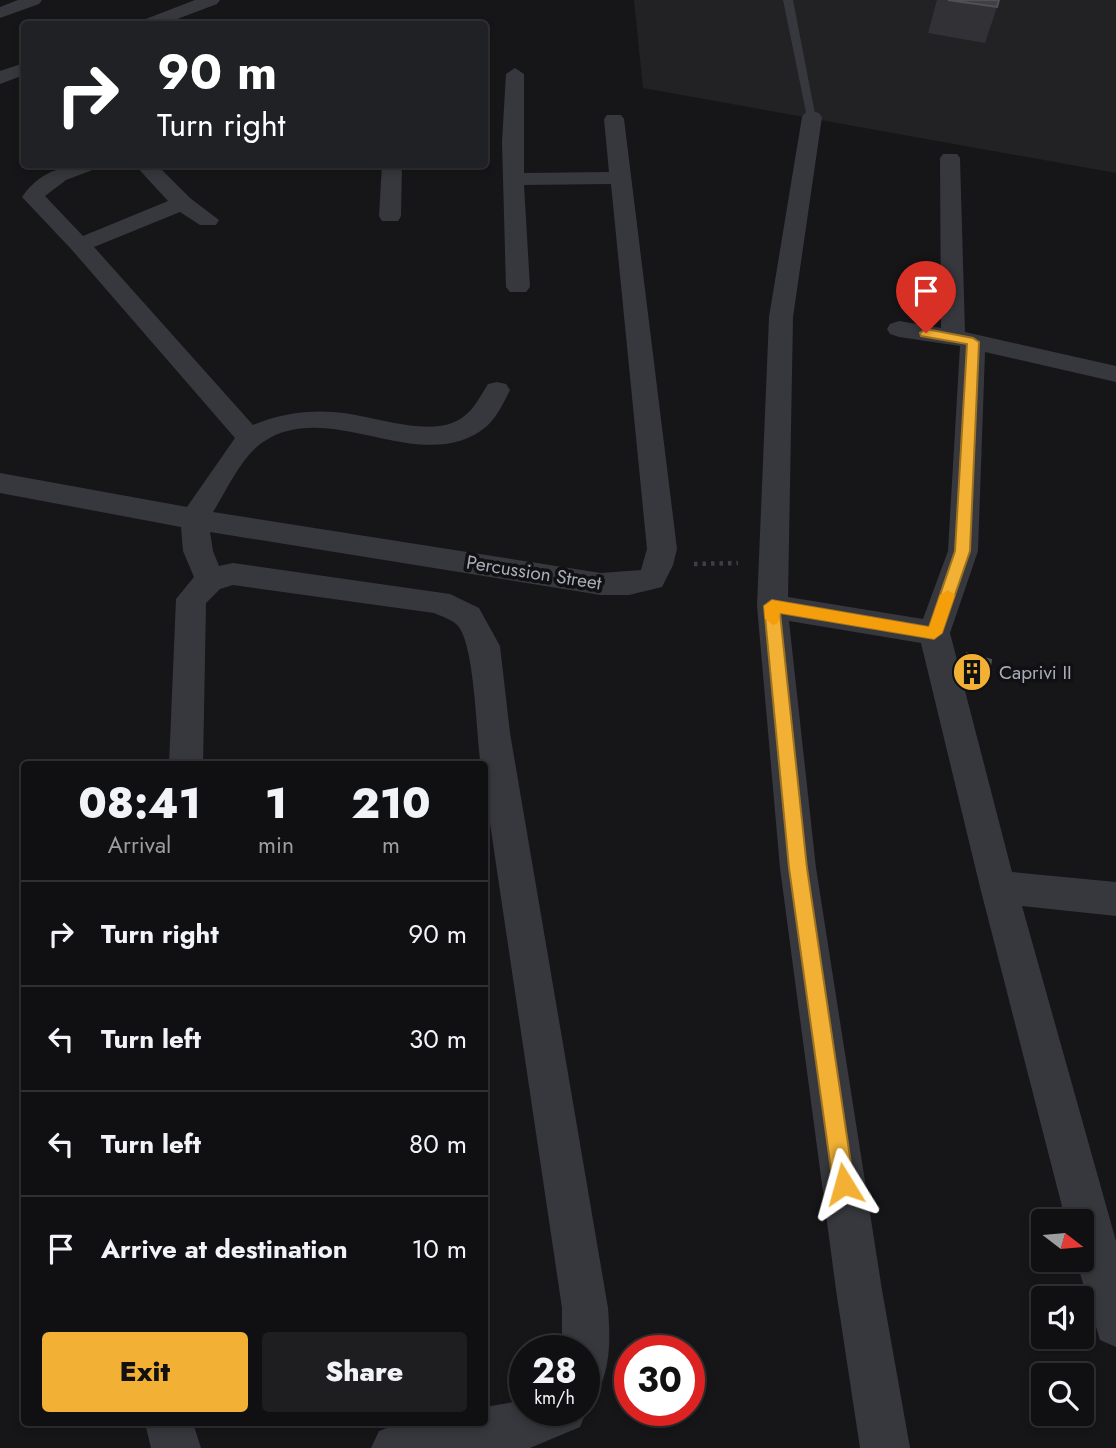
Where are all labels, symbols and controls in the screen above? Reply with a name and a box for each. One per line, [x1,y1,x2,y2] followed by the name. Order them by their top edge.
[157,37,277,107] text: 90 m
[42,49,133,140] icon: right
[157,102,286,148] text: Turn right
[896,261,956,333] pin
[907,272,945,310] icon: arrive
[464,548,604,597] street label: Percussion Street
[951,651,993,693] building icon: Caprivi II
[999,659,1072,686] place label: Caprivi II
[78,773,201,834] text: 08:41
[265,773,287,834] text: 1
[351,773,431,834] text: 210
[108,828,171,862] text: Arrival
[258,828,294,862] text: min
[382,828,400,862] text: m
[42,915,80,953] icon: right
[101,915,219,953] text: Turn right
[408,915,467,953] text: 90 m
[42,1020,80,1058] icon: left
[101,1020,201,1058] text: Turn left
[409,1020,467,1058] text: 30 m
[42,1125,80,1163] icon: left
[101,1125,201,1163] text: Turn left
[409,1125,467,1163] text: 80 m
[807,1147,881,1221] position arrow
[1031,1209,1094,1272] north arrow
[1031,1209,1094,1426] map controls
[42,1230,80,1268] icon: arrive
[101,1230,348,1268] text: Arrive at destination
[412,1230,467,1268] text: 10 m
[1031,1286,1094,1349] button: sound
[42,1332,248,1412] button: Exit
[262,1332,467,1412] button: Share
[614,1335,705,1426] speed limit sign: 30
[532,1346,577,1396] text: 28
[1031,1363,1094,1426] button: search
[534,1385,575,1411] text: km/h

